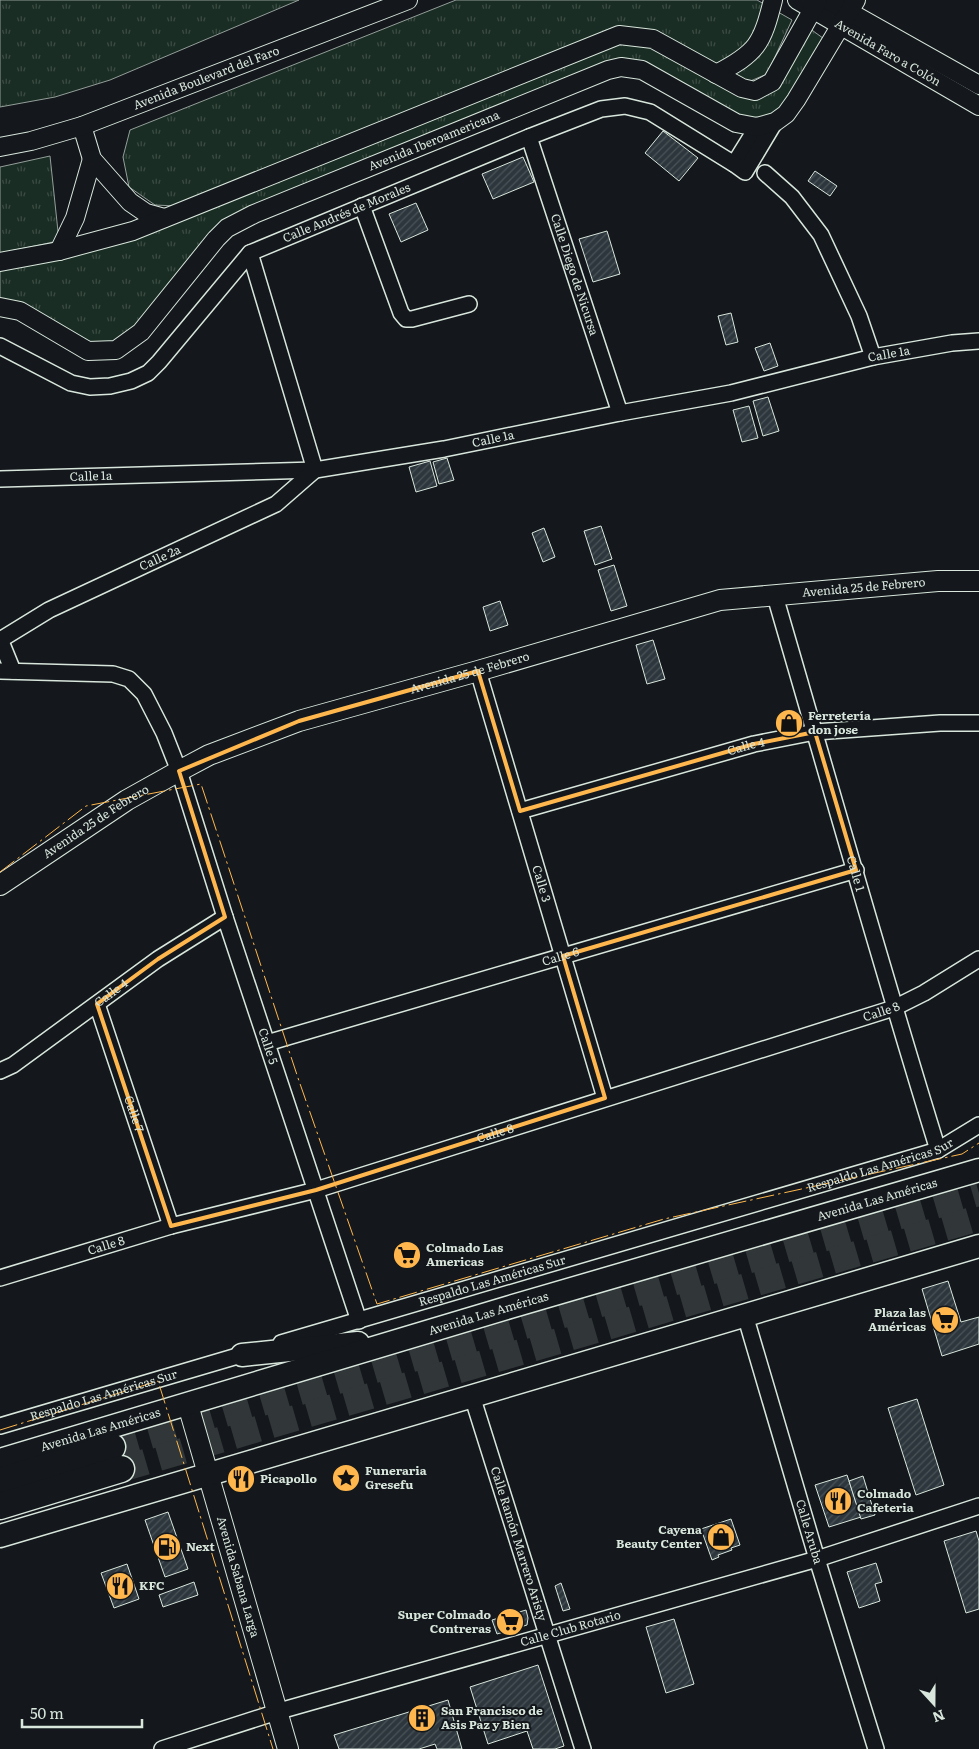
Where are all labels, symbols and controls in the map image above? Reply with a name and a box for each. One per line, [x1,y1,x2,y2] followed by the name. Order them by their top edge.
[832,14,945,90] street label: Avenida Faro a Colón
[130,41,282,113] street label: Avenida Boulevard del Faro
[365,105,503,175] street label: Avenida Iberoamericana
[280,177,413,246] street label: Calle Andrés de Morales
[547,211,604,338] street label: Calle Diego de Nicursa
[866,341,912,366] street label: Calle 1a
[470,425,516,451] street label: Calle 1a
[69,466,113,485] street label: Calle 1a
[136,540,184,575] street label: Calle 2a
[801,572,926,601] street label: Avenida 25 de Febrero
[408,646,531,698] street label: Avenida 25 de Febrero
[808,706,871,738] place label: Ferretería don jose
[774,708,804,738] shop icon: Ferretería don jose
[725,732,766,759] street label: Calle 4
[39,780,152,862] street label: Avenida 25 de Febrero
[843,853,870,893] street label: Calle 1
[528,863,556,904] street label: Calle 3
[540,942,582,970] street label: Calle 6
[90,974,132,1011] street label: Calle 4
[860,996,903,1025] street label: Calle 8
[254,1025,283,1067] street label: Calle 5
[120,1093,149,1134] street label: Calle 7
[474,1118,516,1147] street label: Calle 8
[805,1133,957,1196] street label: Respaldo Las Américas Sur
[815,1173,940,1225] street label: Avenida Las Américas
[85,1231,127,1259] street label: Calle 8
[426,1238,503,1270] place label: Colmado Las Americas
[392,1240,422,1270] supermarket icon: Colmado Las Americas
[416,1250,568,1310] street label: Respaldo Las Américas Sur
[426,1286,551,1339] street label: Avenida Las Américas
[868,1303,926,1335] place label: Plaza las Américas
[930,1305,960,1335] supermarket icon: Plaza las Américas
[28,1364,179,1425] street label: Respaldo Las Américas Sur
[38,1402,163,1455] street label: Avenida Las Américas
[365,1461,427,1493] place label: Funeraria Gresefu
[331,1463,361,1493] place icon: Funeraria Gresefu
[226,1464,256,1494] restaurant icon: Picapollo
[487,1464,552,1623] street label: Calle Ramón Marrero Aristy
[260,1469,317,1487] place label: Picapollo
[857,1484,914,1516] place label: Colmado Cafeteria
[823,1486,853,1516] restaurant icon: Colmado Cafeteria
[792,1497,828,1567] street label: Calle Aruba
[213,1514,265,1640] street label: Avenida Sabana Larga
[616,1520,702,1552] place label: Cayena Beauty Center
[706,1522,736,1552] shop icon: Cayena Beauty Center
[152,1532,182,1562] fuel station icon: Next
[186,1537,215,1555] place label: Next
[105,1571,135,1601] restaurant icon: KFC
[139,1576,164,1594] place label: KFC
[398,1605,492,1637] place label: Super Colmado Contreras
[518,1605,623,1650] street label: Calle Club Rotario
[495,1607,525,1637] supermarket icon: Super Colmado Contreras
[909,1679,959,1729] north arrow
[22,1696,142,1728] scale bar
[30,1701,64,1724] text: 50 m
[441,1701,543,1733] place label: San Francisco de Asis Paz y Bien
[407,1703,437,1733] building icon: San Francisco de Asis Paz y Bien
[930,1706,948,1729] text: N

